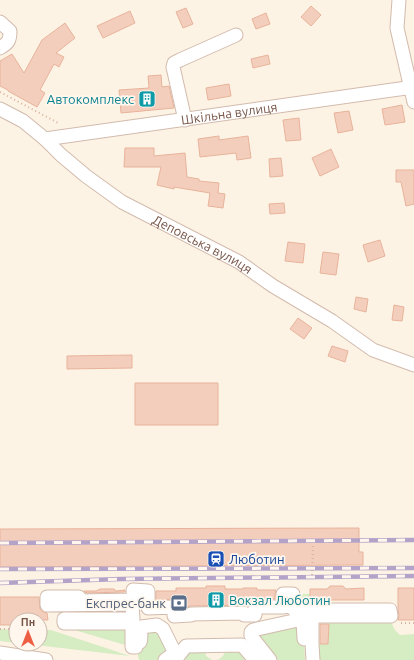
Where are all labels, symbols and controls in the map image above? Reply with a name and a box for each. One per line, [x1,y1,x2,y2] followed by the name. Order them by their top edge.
[137,89,157,109] building icon: Автокомплекс
[47,92,134,106] place label: Автокомплекс
[180,99,278,127] street label: Шкільна вулиця
[150,212,255,276] street label: Деповська вулиця
[206,549,226,569] station icon: Люботин
[229,552,285,566] place label: Люботин
[206,590,226,610] building icon: Вокзал Люботин
[169,593,189,613] bank icon: Експрес-банк
[229,593,331,607] place label: Вокзал Люботин
[86,596,166,610] place label: Експрес-банк
[8,612,48,652] north arrow
[21,616,35,628] text: Пн

